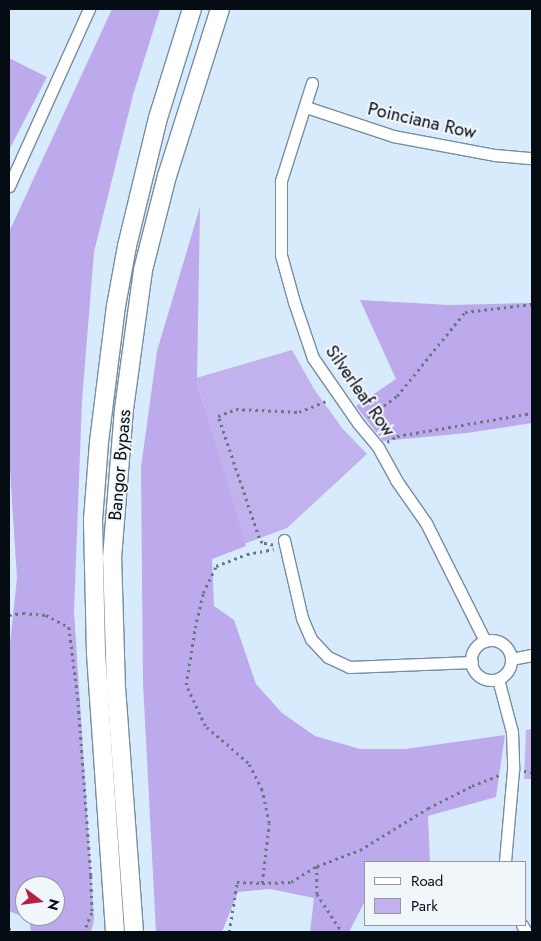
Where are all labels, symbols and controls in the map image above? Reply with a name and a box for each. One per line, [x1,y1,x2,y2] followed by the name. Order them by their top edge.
[366,98,478,144] street label: Poinciana Row
[321,341,399,441] street label: Silverleaf Row
[104,409,136,521] street label: Bangor Bypass
[364,861,526,926] legend
[411,870,443,892] text: Road
[15,876,65,926] north arrow
[411,895,438,917] text: Park
[42,897,65,913] text: N

